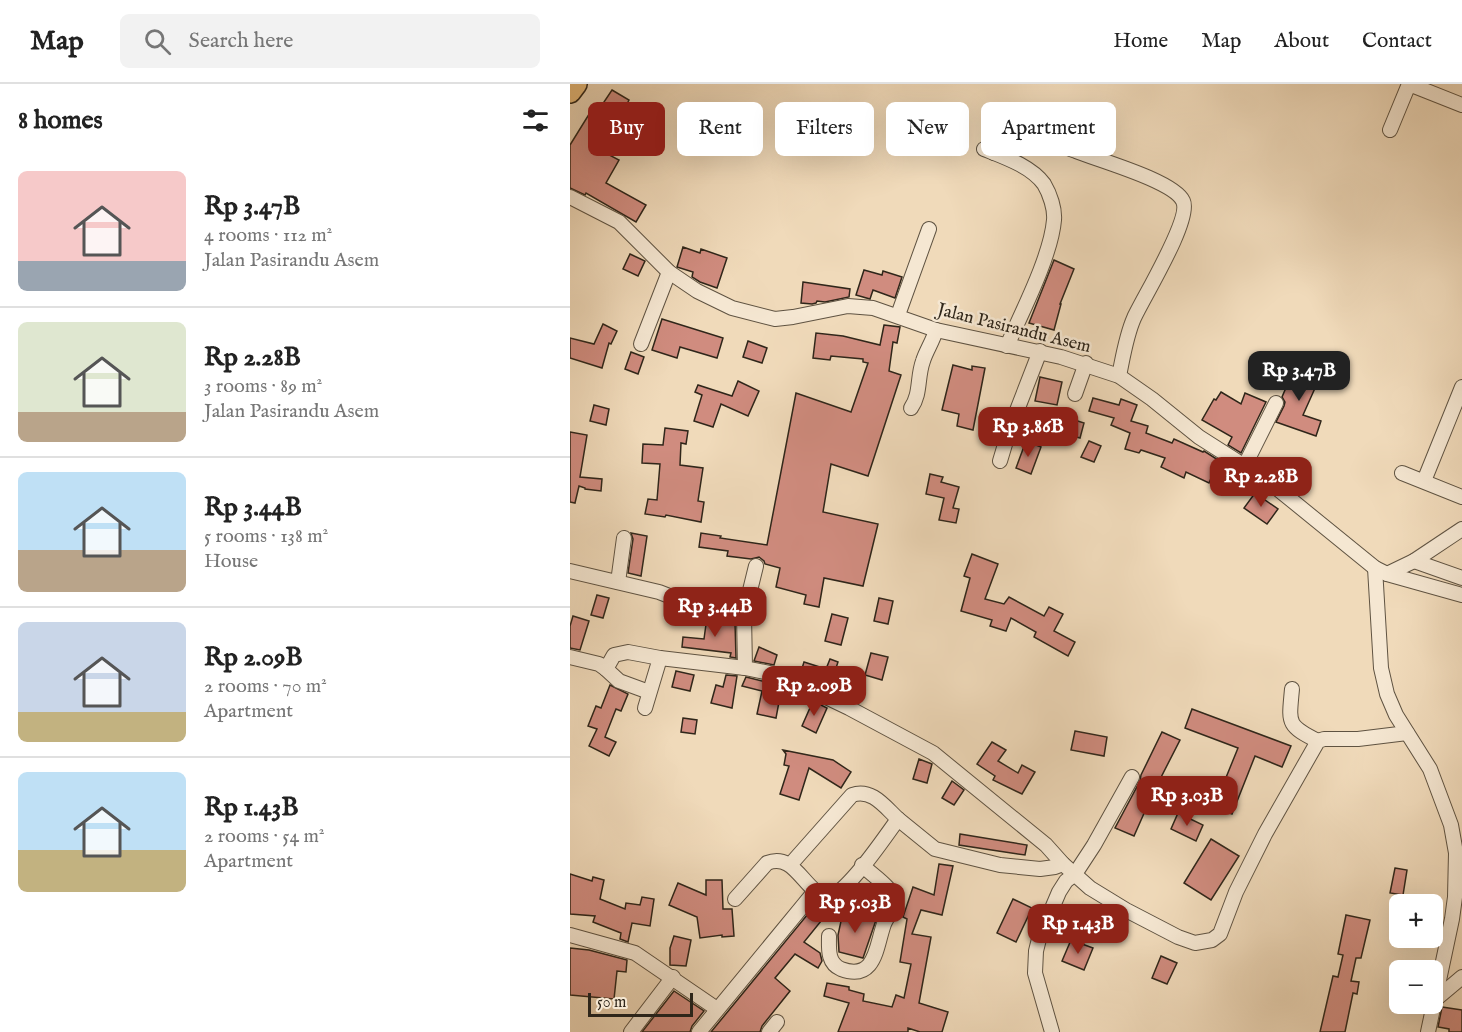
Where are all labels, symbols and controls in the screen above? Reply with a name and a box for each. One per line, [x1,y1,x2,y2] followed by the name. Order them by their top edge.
[120,14,540,68] search box
[30,24,84,59] text: Map
[141,25,174,58] icon: search
[189,27,293,55] text: Search here
[1113,28,1168,55] text: Home
[1201,28,1241,55] text: Map
[1274,28,1329,55] text: About
[1362,28,1432,55] text: Contact
[588,102,665,156] chip: Buy
[677,102,763,156] chip: Rent
[775,102,874,156] chip: Filters
[886,102,969,156] chip: New
[981,102,1116,156] chip: Apartment
[18,104,103,137] text: 8 homes
[519,104,552,137] icon: filters
[204,190,300,223] text: Rp 3.47B
[66,195,138,267] icon: home
[204,223,332,248] text: 4 rooms · 112 m²
[204,248,379,273] text: Jalan Pasirandu Asem
[933,298,1093,359] street label: Jalan Pasirandu Asem
[204,341,301,374] text: Rp 2.28B
[66,346,138,418] icon: home
[1237,351,1361,402] pin: Rp 3.47B
[1262,358,1336,383] text: Rp 3.47B
[204,374,322,399] text: 3 rooms · 89 m²
[204,399,379,424] text: Jalan Pasirandu Asem
[966,407,1090,458] pin: Rp 3.86B
[992,414,1064,439] text: Rp 3.86B
[1199,457,1323,508] pin: Rp 2.28B
[1224,464,1298,489] text: Rp 2.28B
[204,491,302,524] text: Rp 3.44B
[66,496,138,568] icon: home
[204,524,328,549] text: 5 rooms · 138 m²
[204,549,258,574] text: House
[653,587,777,638] pin: Rp 3.44B
[677,594,753,619] text: Rp 3.44B
[204,641,303,674] text: Rp 2.09B
[66,646,138,718] icon: home
[752,666,876,717] pin: Rp 2.09B
[776,673,852,698] text: Rp 2.09B
[204,674,327,699] text: 2 rooms · 70 m²
[204,699,293,724] text: Apartment
[1125,776,1249,827] pin: Rp 3.03B
[1151,783,1223,808] text: Rp 3.03B
[204,791,299,824] text: Rp 1.43B
[66,796,138,868] icon: home
[204,824,325,849] text: 2 rooms · 54 m²
[204,849,293,874] text: Apartment
[793,883,917,934] pin: Rp 5.03B
[819,890,891,915] text: Rp 5.03B
[1389,894,1443,1014] map controls
[1389,894,1443,948] button: +
[1016,904,1140,955] pin: Rp 1.43B
[1042,911,1114,936] text: Rp 1.43B
[1389,960,1443,1014] button: −
[588,990,693,1018] scale bar
[597,993,626,1013] text: 50 m

